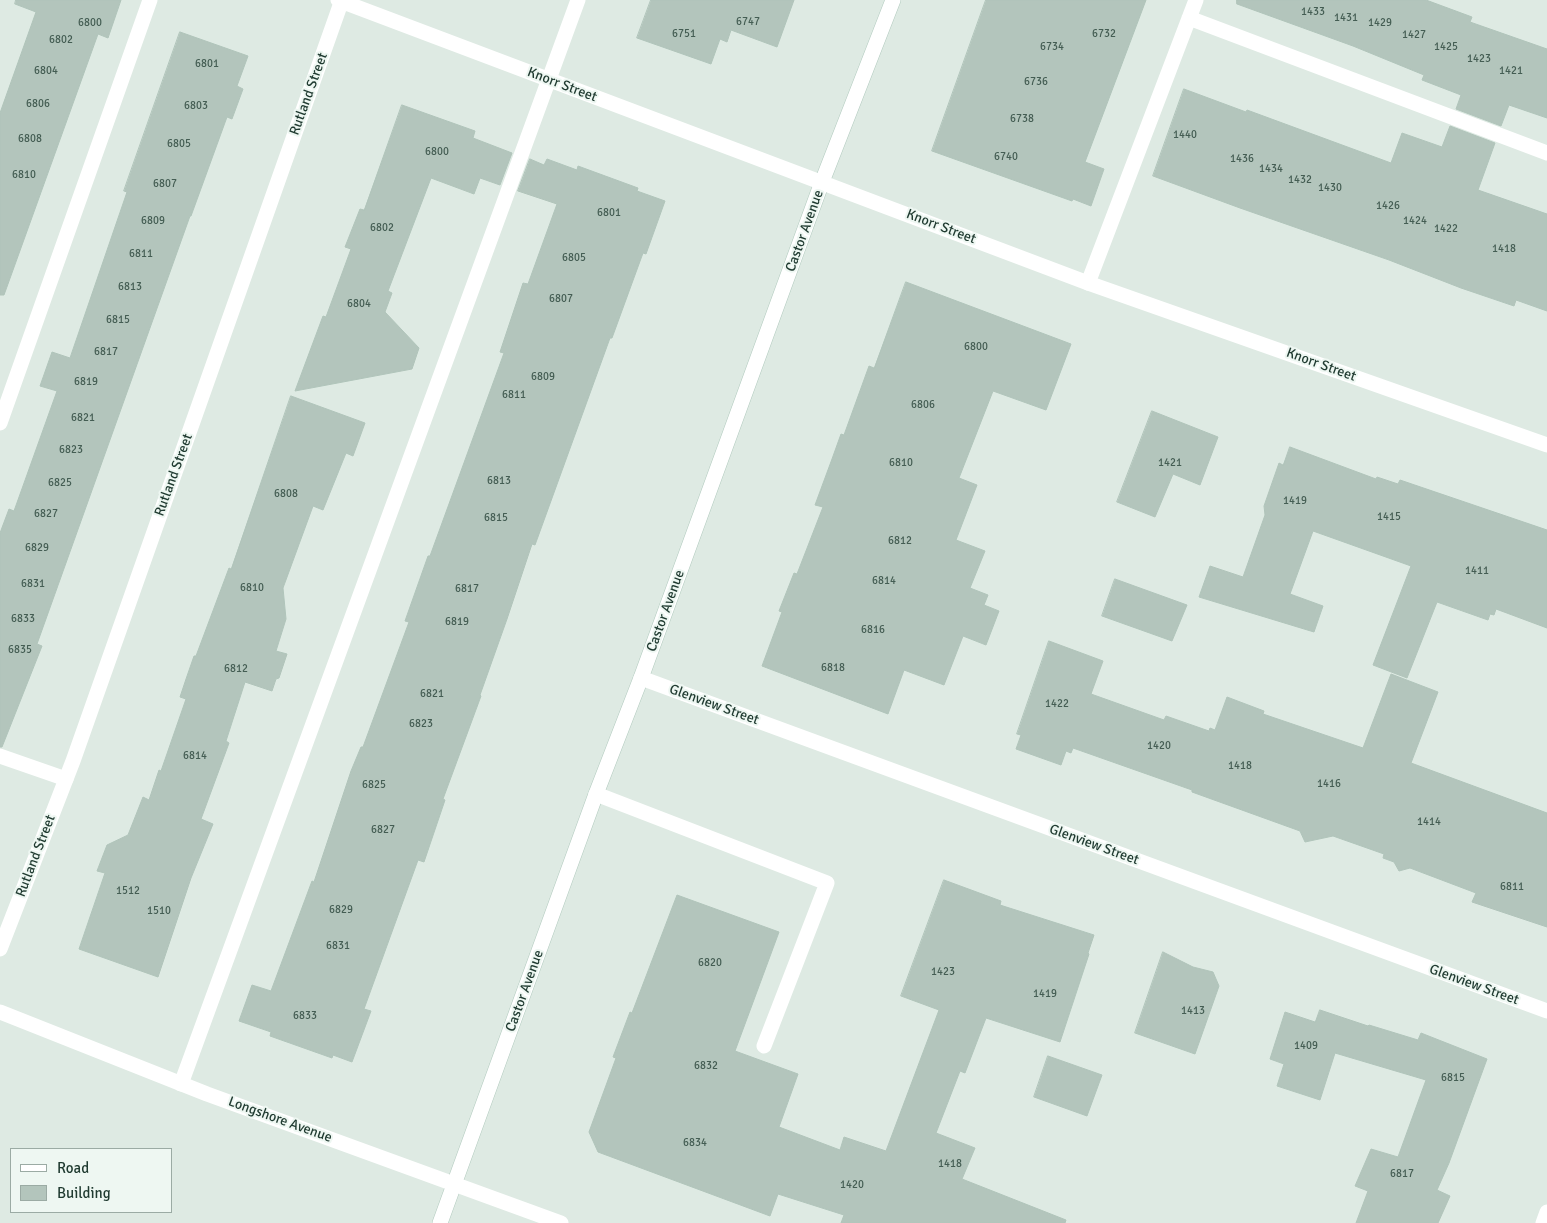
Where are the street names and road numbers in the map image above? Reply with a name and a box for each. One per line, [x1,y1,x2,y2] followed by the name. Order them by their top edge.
[286,50,332,138] street label: Rutland Street
[525,64,599,106] street label: Knorr Street
[782,188,828,274] street label: Castor Avenue
[904,206,978,248] street label: Knorr Street
[1284,345,1358,385] street label: Knorr Street
[151,431,197,519] street label: Rutland Street
[643,568,689,654] street label: Castor Avenue
[667,681,761,729] street label: Glenview Street
[13,813,59,899] street label: Rutland Street
[1047,821,1141,869] street label: Glenview Street
[502,948,548,1034] street label: Castor Avenue
[1427,961,1521,1009] street label: Glenview Street
[226,1093,334,1147] street label: Longshore Avenue

